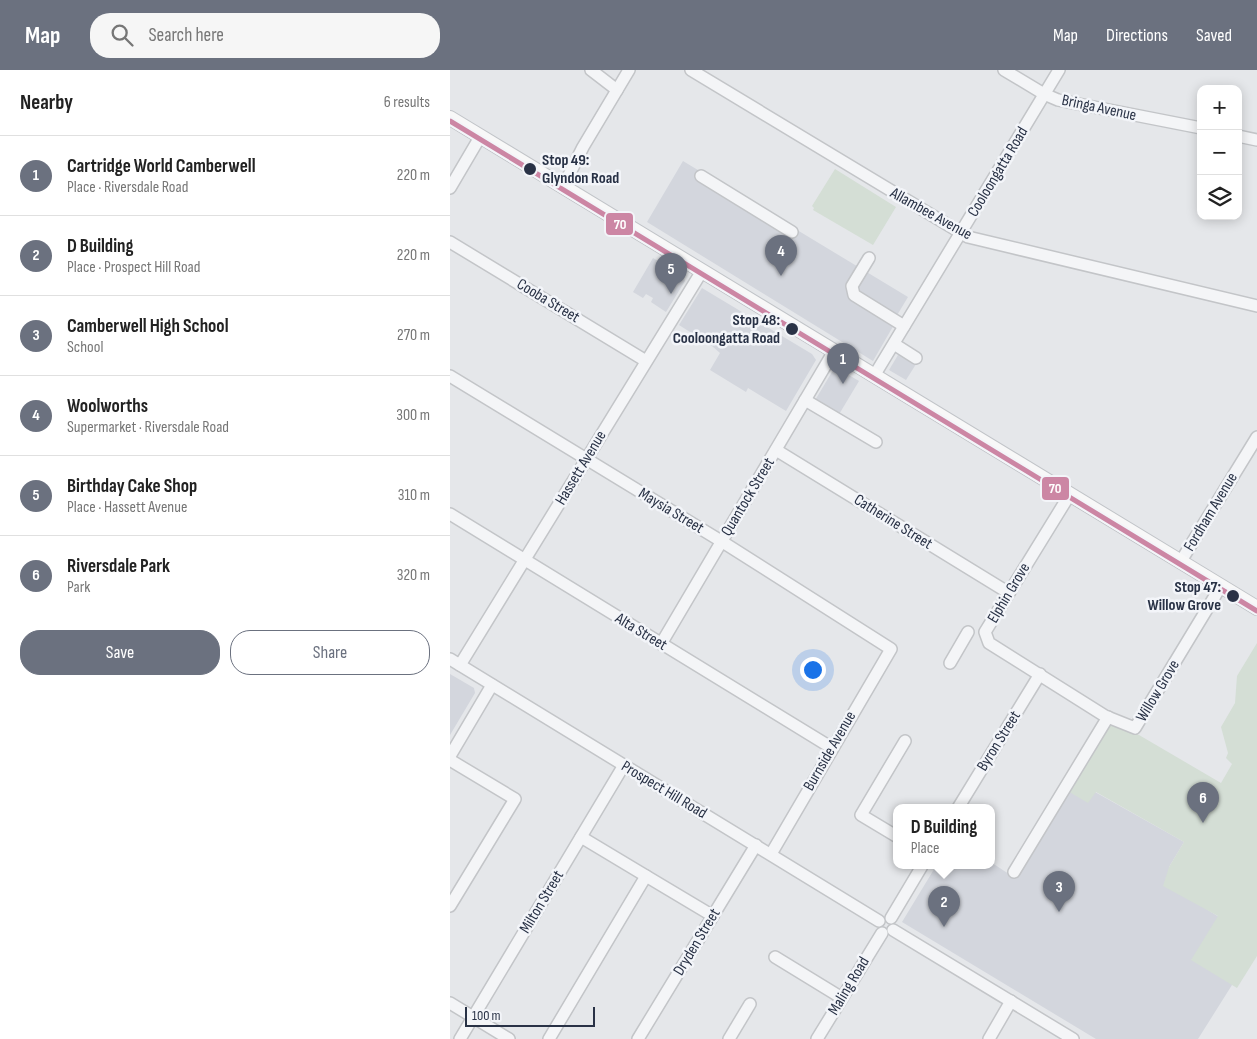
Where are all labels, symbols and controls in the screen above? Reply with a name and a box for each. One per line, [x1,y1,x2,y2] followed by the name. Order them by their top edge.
[90,13,440,58] search box
[25,21,60,50] text: Map
[108,21,136,49] icon: search
[148,24,224,47] text: Search here
[1053,25,1078,46] text: Map
[1106,25,1168,46] text: Directions
[1196,25,1232,46] text: Saved
[1197,85,1242,220] map controls
[1197,85,1242,130] button: +
[20,90,73,115] text: Nearby
[1060,91,1138,125] street label: Bringa Avenue
[384,93,430,112] text: 6 results
[964,124,1032,220] street label: Cooloongatta Road
[1197,130,1242,175] button: −
[542,151,619,188] place label: Stop 49: Glyndon Road
[67,155,256,178] text: Cartridge World Camberwell
[522,161,538,177] marker: Stop 49: Glyndon Road
[33,166,39,185] text: 1
[397,166,430,185] text: 220 m
[1197,175,1242,220] button: layers
[67,178,188,197] text: Place · Riversdale Road
[886,183,975,244] street label: Allambee Avenue
[605,212,634,236] line badge: 70
[614,216,627,233] text: 70
[67,235,133,258] text: D Building
[765,235,797,276] pin: 4
[32,246,40,265] text: 2
[397,246,430,265] text: 220 m
[655,253,687,294] pin: 5
[67,258,200,277] text: Place · Prospect Hill Road
[513,275,583,327] street label: Cooba Street
[673,311,780,348] place label: Stop 48: Cooloongatta Road
[67,315,229,338] text: Camberwell High School
[784,321,800,337] marker: Stop 48: Cooloongatta Road
[32,326,40,345] text: 3
[397,326,430,345] text: 270 m
[67,338,103,357] text: School
[827,343,859,384] pin: 1
[67,395,148,418] text: Woolworths
[32,406,40,425] text: 4
[396,406,430,425] text: 300 m
[67,418,229,437] text: Supermarket · Riversdale Road
[551,427,611,509] street label: Hassett Avenue
[717,454,779,540] street label: Quantock Street
[1180,469,1242,555] street label: Fordham Avenue
[67,475,197,498] text: Birthday Cake Shop
[1041,476,1070,501] line badge: 70
[1049,480,1062,497] text: 70
[635,484,707,538] street label: Maysia Street
[32,486,40,505] text: 5
[398,486,430,505] text: 310 m
[850,490,936,554] street label: Catherine Street
[67,498,187,517] text: Place · Hassett Avenue
[67,555,170,578] text: Riversdale Park
[984,559,1034,627] street label: Elphin Grove
[32,566,40,585] text: 6
[397,566,430,585] text: 320 m
[67,578,90,597] text: Park
[1148,578,1221,615] place label: Stop 47: Willow Grove
[1225,588,1241,604] marker: Stop 47: Willow Grove
[611,609,671,655] street label: Alta Street
[20,630,220,675] button: Save
[230,630,430,675] button: Share
[800,657,826,683] your location
[1132,657,1184,725] street label: Willow Grove
[973,707,1025,775] street label: Byron Street
[800,708,860,794] street label: Burnside Avenue
[618,757,710,823] street label: Prospect Hill Road
[1187,782,1219,823] pin: 6
[893,804,995,869] popup
[911,816,977,839] text: D Building
[911,839,939,858] text: Place
[516,867,568,937] street label: Milton Street
[1043,871,1075,912] pin: 3
[928,886,960,927] pin: 2
[670,905,724,979] street label: Dryden Street
[824,954,874,1018] street label: Maling Road
[465,1004,595,1027] scale bar
[472,1007,501,1024] text: 100 m

